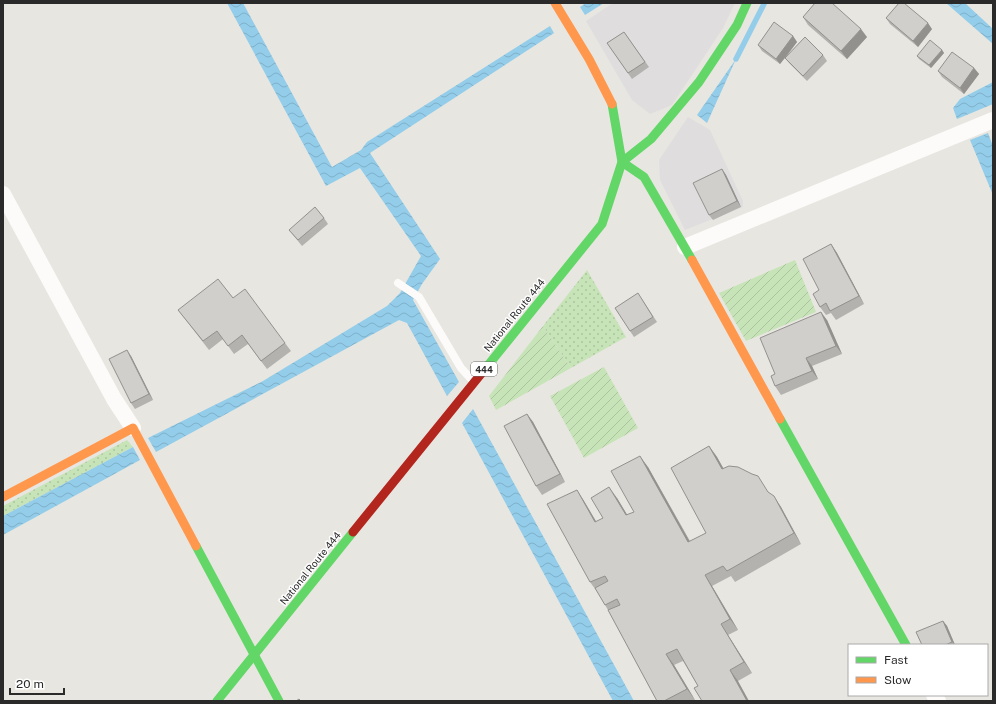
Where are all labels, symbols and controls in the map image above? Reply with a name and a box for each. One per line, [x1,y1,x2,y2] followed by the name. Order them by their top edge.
[481,276,547,354] street label: National Route 444
[471,362,497,376] road number: 444
[277,529,343,607] street label: National Route 444
[848,644,988,696] legend
[884,653,909,667] text: Fast
[10,670,64,696] scale bar
[884,673,912,687] text: Slow
[16,677,44,691] text: 20 m

